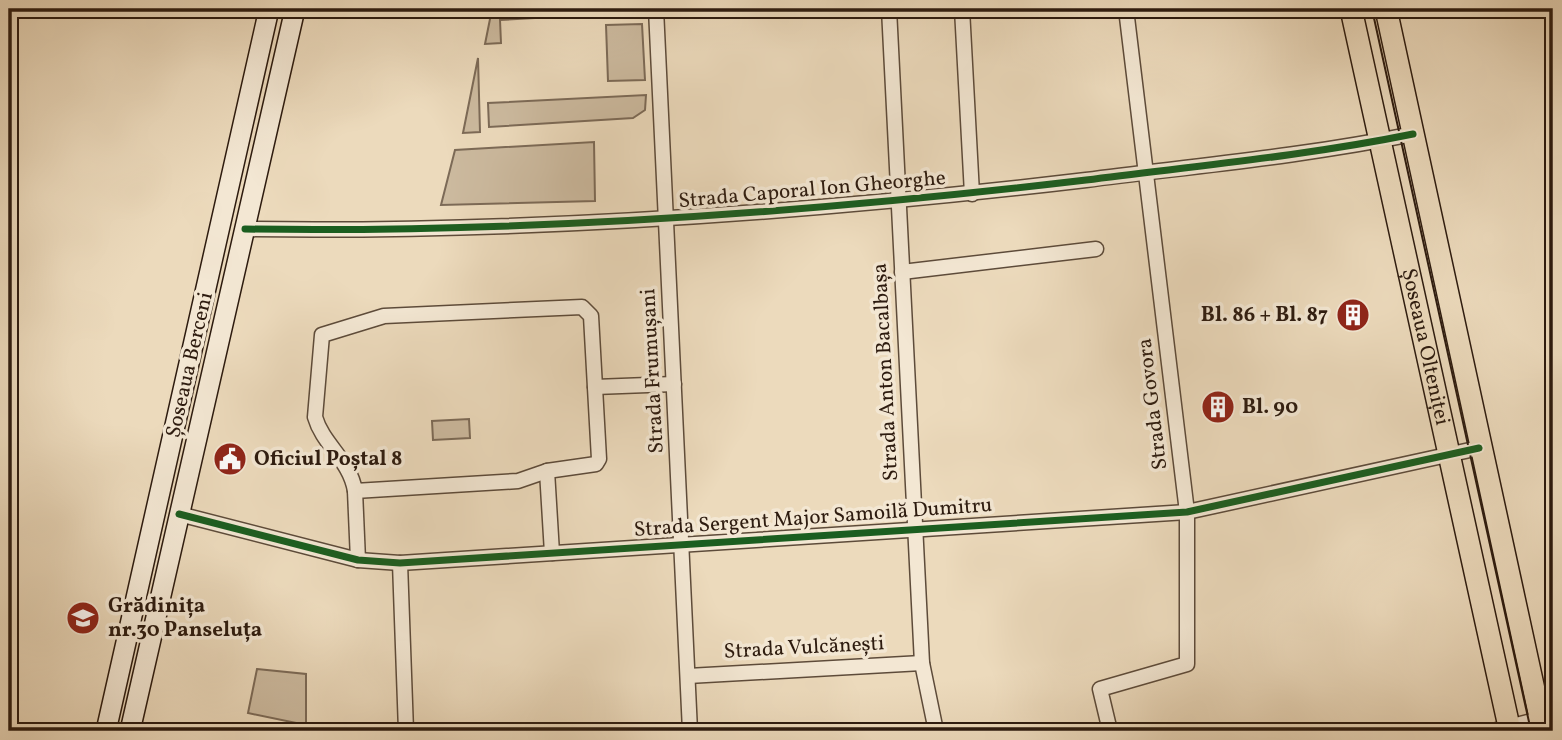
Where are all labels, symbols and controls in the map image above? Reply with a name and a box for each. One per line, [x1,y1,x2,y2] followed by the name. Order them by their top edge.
[677,164,947,216] street label: Strada Caporal Ion Gheorghe
[866,262,906,482] street label: Strada Anton Bacalbașa
[1394,266,1457,428] street label: Șoseaua Olteniței
[634,288,672,454] street label: Strada Frumușani
[159,289,221,441] street label: Șoseaua Berceni
[1334,296,1372,334] building icon: Bl. 86 + Bl. 87
[1201,301,1328,330] place label: Bl. 86 + Bl. 87
[1131,337,1175,471] street label: Strada Govora
[1199,388,1237,426] building icon: Bl. 90
[1242,393,1298,422] place label: Bl. 90
[211,440,249,478] public building icon: Oficiul Poștal 8
[254,445,402,474] place label: Oficiul Poștal 8
[633,491,993,545] street label: Strada Sergent Major Samoilă Dumitru
[108,592,262,645] place label: Grădinița nr.30 Panseluța
[64,599,102,637] school or university icon: Grădinița nr.30 Panseluța
[723,629,885,667] street label: Strada Vulcănești

